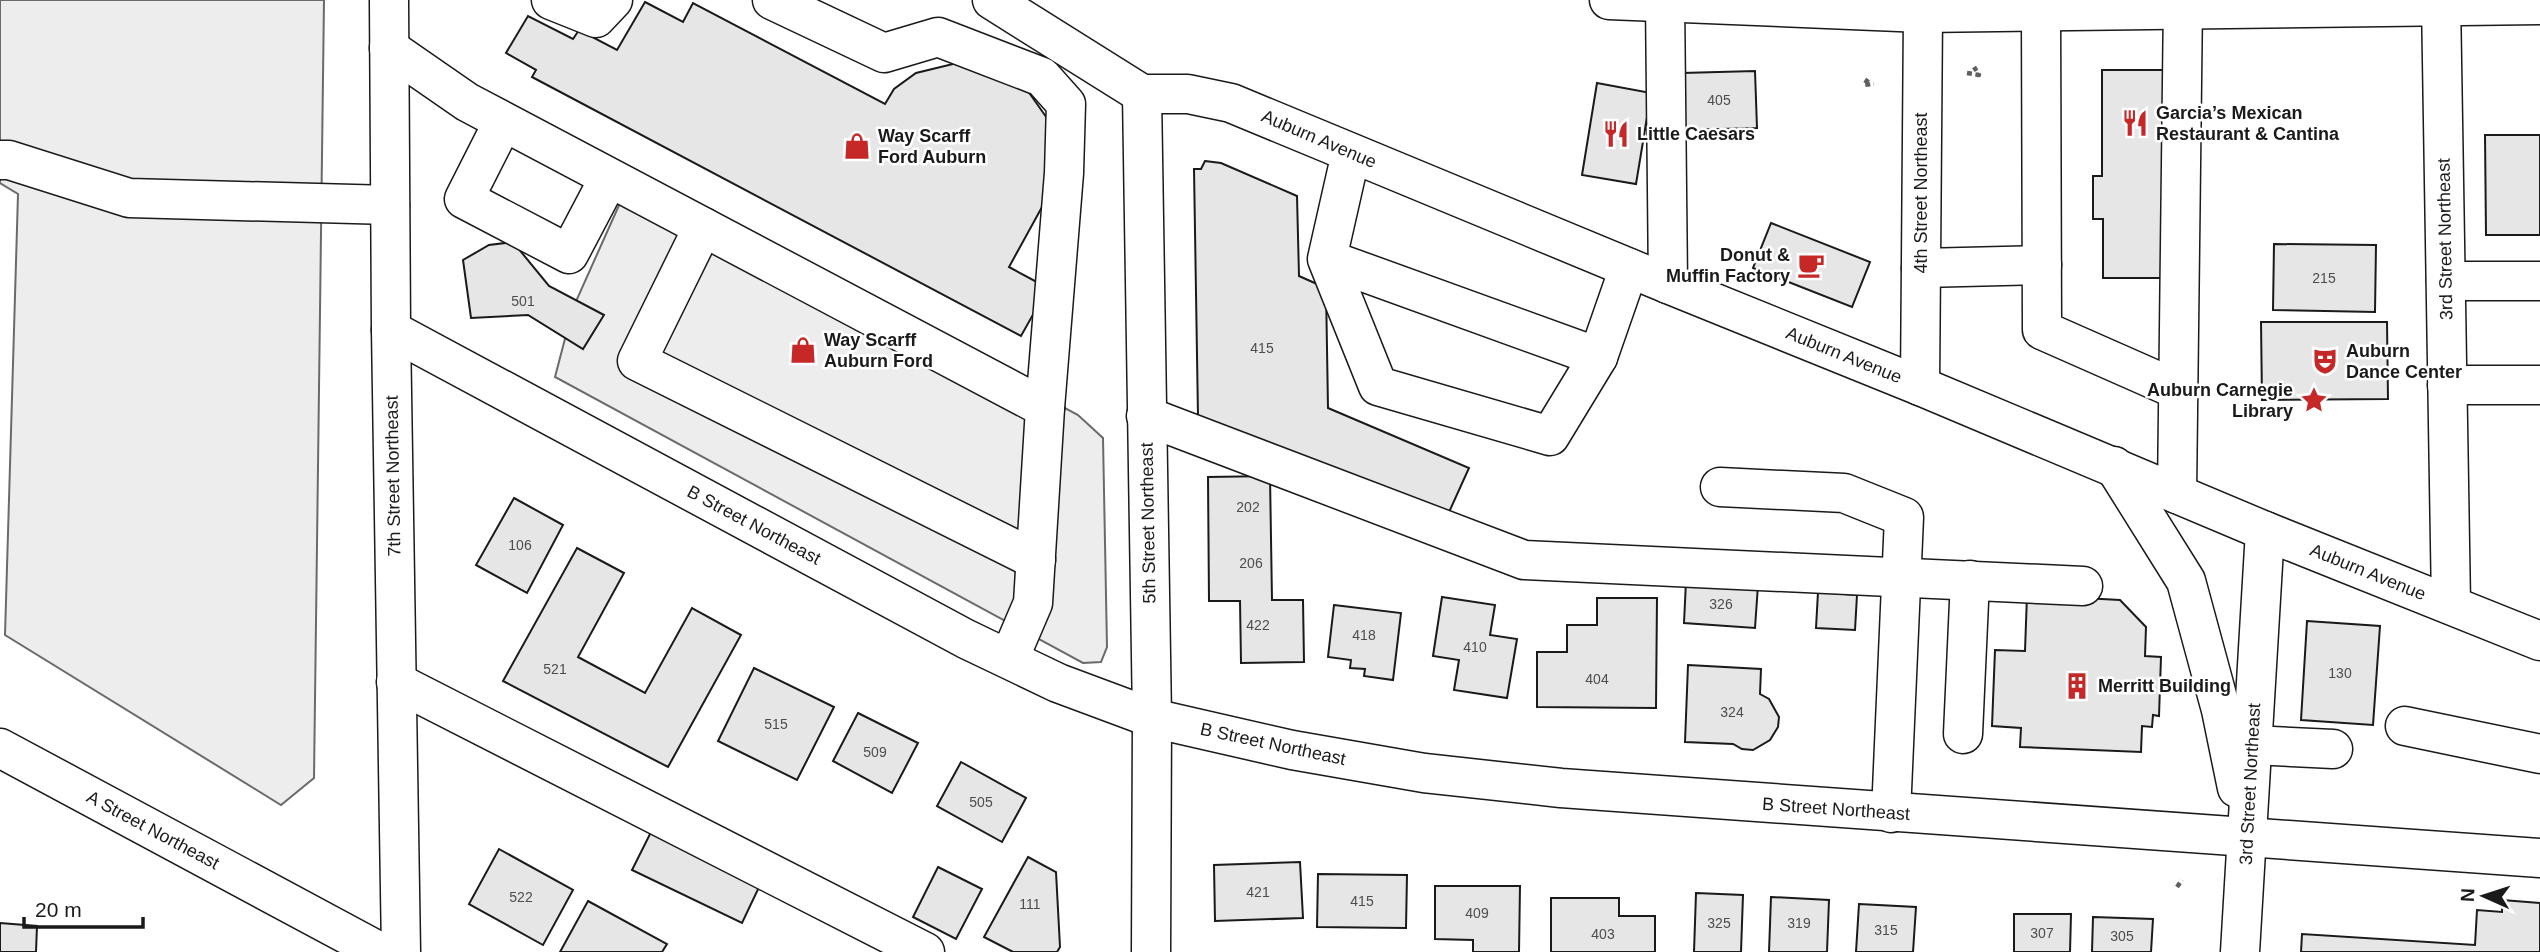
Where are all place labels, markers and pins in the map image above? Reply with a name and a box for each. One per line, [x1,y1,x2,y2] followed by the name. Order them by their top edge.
[2156,103,2340,144] place label: Garcia’s Mexican Restaurant & Cantina
[2120,108,2150,138] restaurant icon: Garcia’s Mexican Restaurant & Cantina
[1601,119,1631,149] restaurant icon: Little Caesars
[1637,124,1755,144] place label: Little Caesars
[878,126,986,167] place label: Way Scarff Ford Auburn
[842,131,872,161] shop icon: Way Scarff Ford Auburn
[1666,245,1790,286] place label: Donut & Muffin Factory
[1796,250,1826,280] cafe icon: Donut & Muffin Factory
[824,330,933,371] place label: Way Scarff Auburn Ford
[788,335,818,365] shop icon: Way Scarff Auburn Ford
[2346,341,2462,382] place label: Auburn Dance Center
[2310,346,2340,376] theatre icon: Auburn Dance Center
[2147,380,2293,421] place label: Auburn Carnegie Library
[2299,385,2329,415] place icon: Auburn Carnegie Library
[2062,671,2092,701] building icon: Merritt Building
[2098,676,2231,696] place label: Merritt Building

